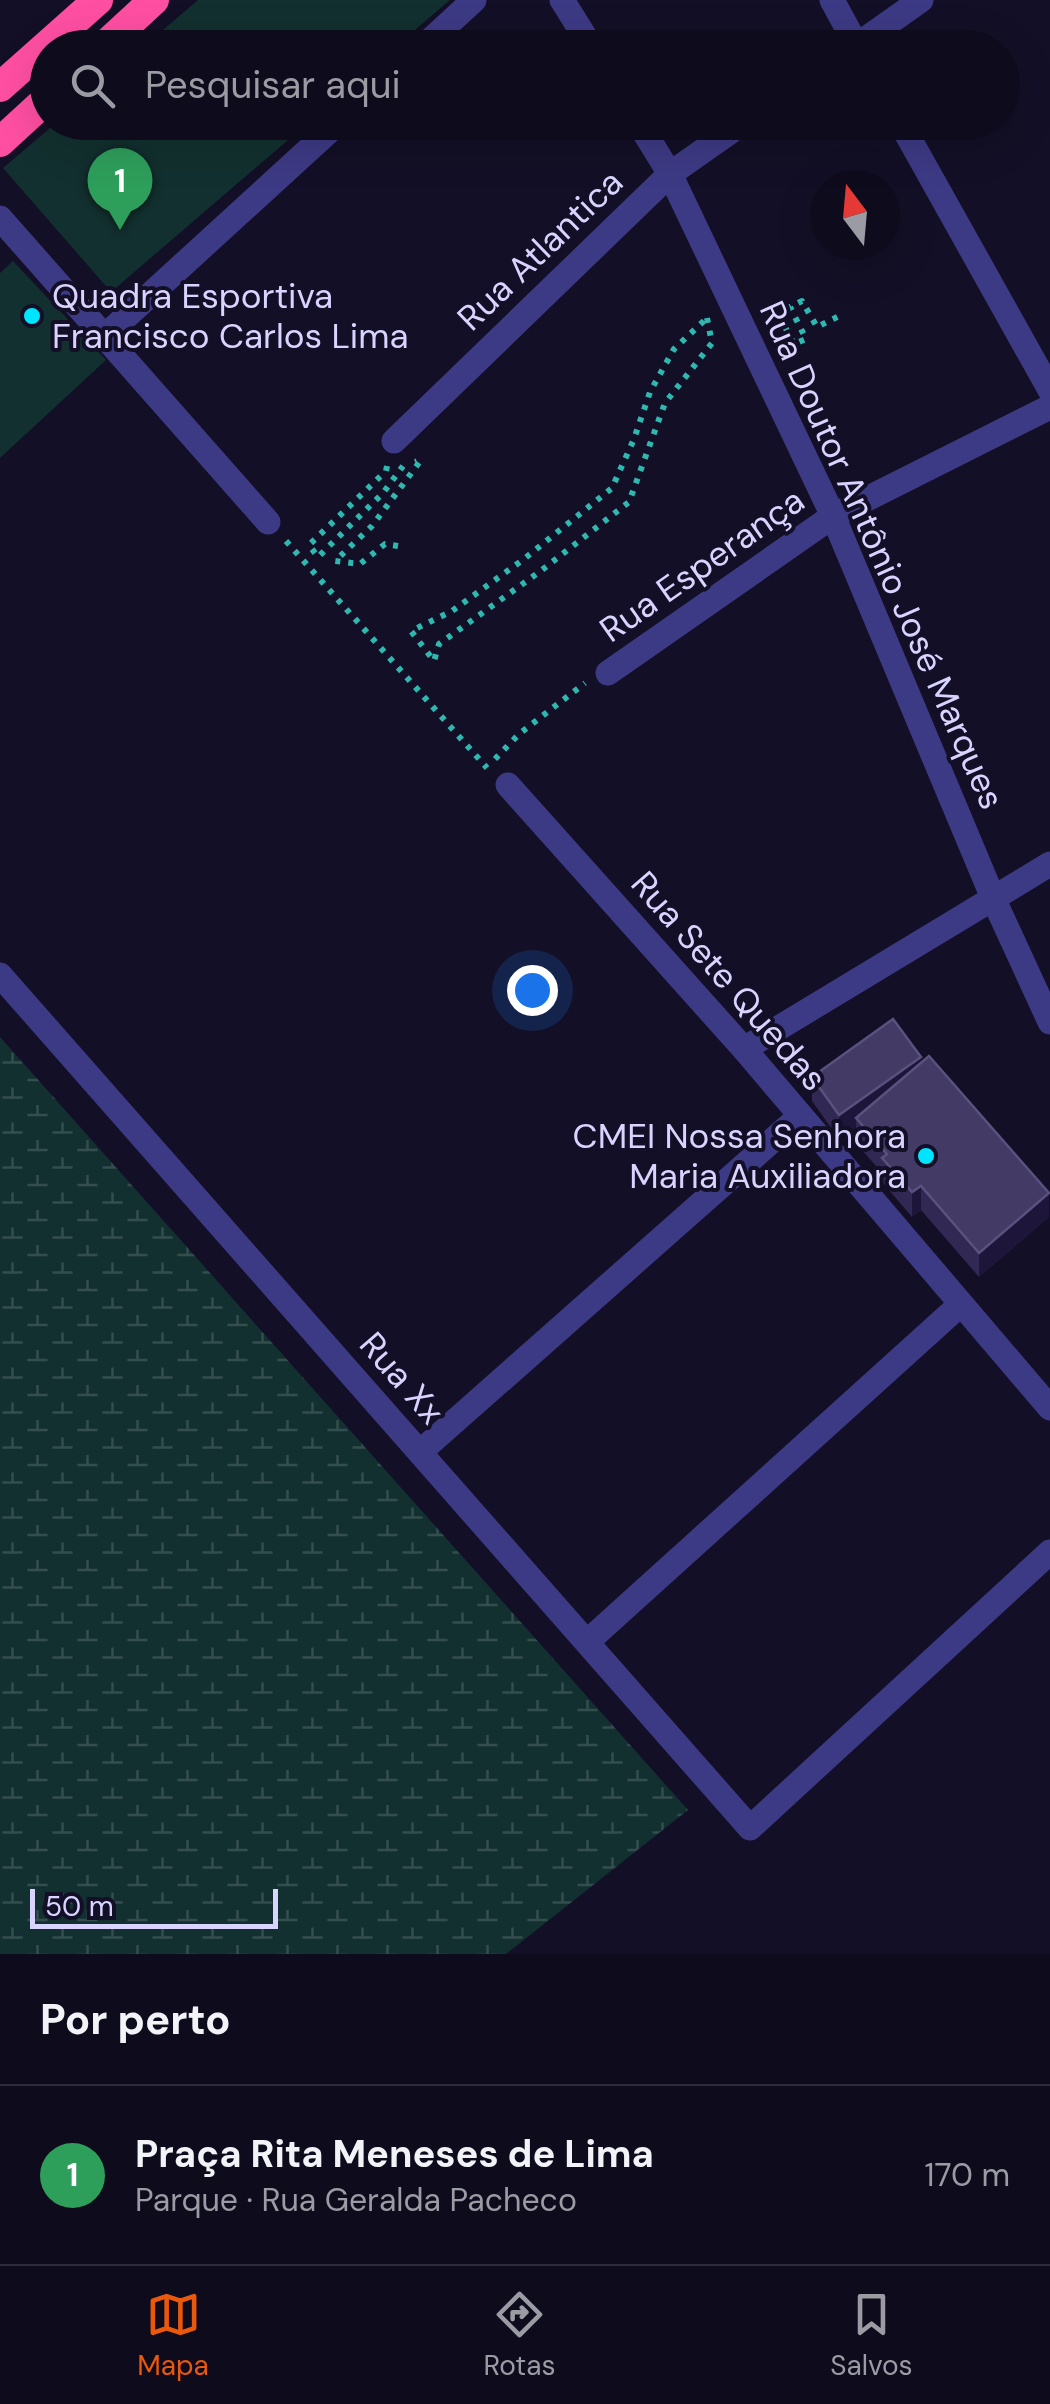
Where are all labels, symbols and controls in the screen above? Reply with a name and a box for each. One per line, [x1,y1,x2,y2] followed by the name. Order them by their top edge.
[30,30,1020,140] search box
[65,58,120,113] icon: search
[145,60,401,110] text: Pesquisar aqui
[88,148,152,230] pin: 1
[447,160,633,340] street label: Rua Atlantica
[810,170,900,260] north arrow
[52,273,408,359] place label: Quadra Esportiva Francisco Carlos Lima
[749,294,1015,816] street label: Rua Doutor Antônio José Marques
[21,305,43,327] marker: Quadra Esportiva Francisco Carlos Lima
[591,477,813,653] street label: Rua Esperança
[621,861,837,1101] street label: Rua Sete Quedas
[507,965,558,1016] your location
[573,1113,906,1199] place label: CMEI Nossa Senhora Maria Auxiliadora
[915,1145,937,1167] marker: CMEI Nossa Senhora Maria Auxiliadora
[349,1322,455,1434] street label: Rua Xx
[30,1884,278,1928] scale bar
[45,1888,114,1925] text: 50 m
[40,1992,231,2047] text: Por perto
[135,2129,654,2179] text: Praça Rita Meneses de Lima
[67,2154,78,2196] text: 1
[924,2154,1010,2196] text: 170 m
[135,2179,577,2221] text: Parque · Rua Geralda Pacheco
[137,2287,209,2384] tab: Mapa
[483,2287,556,2384] tab: Rotas
[830,2287,913,2384] tab: Salvos

